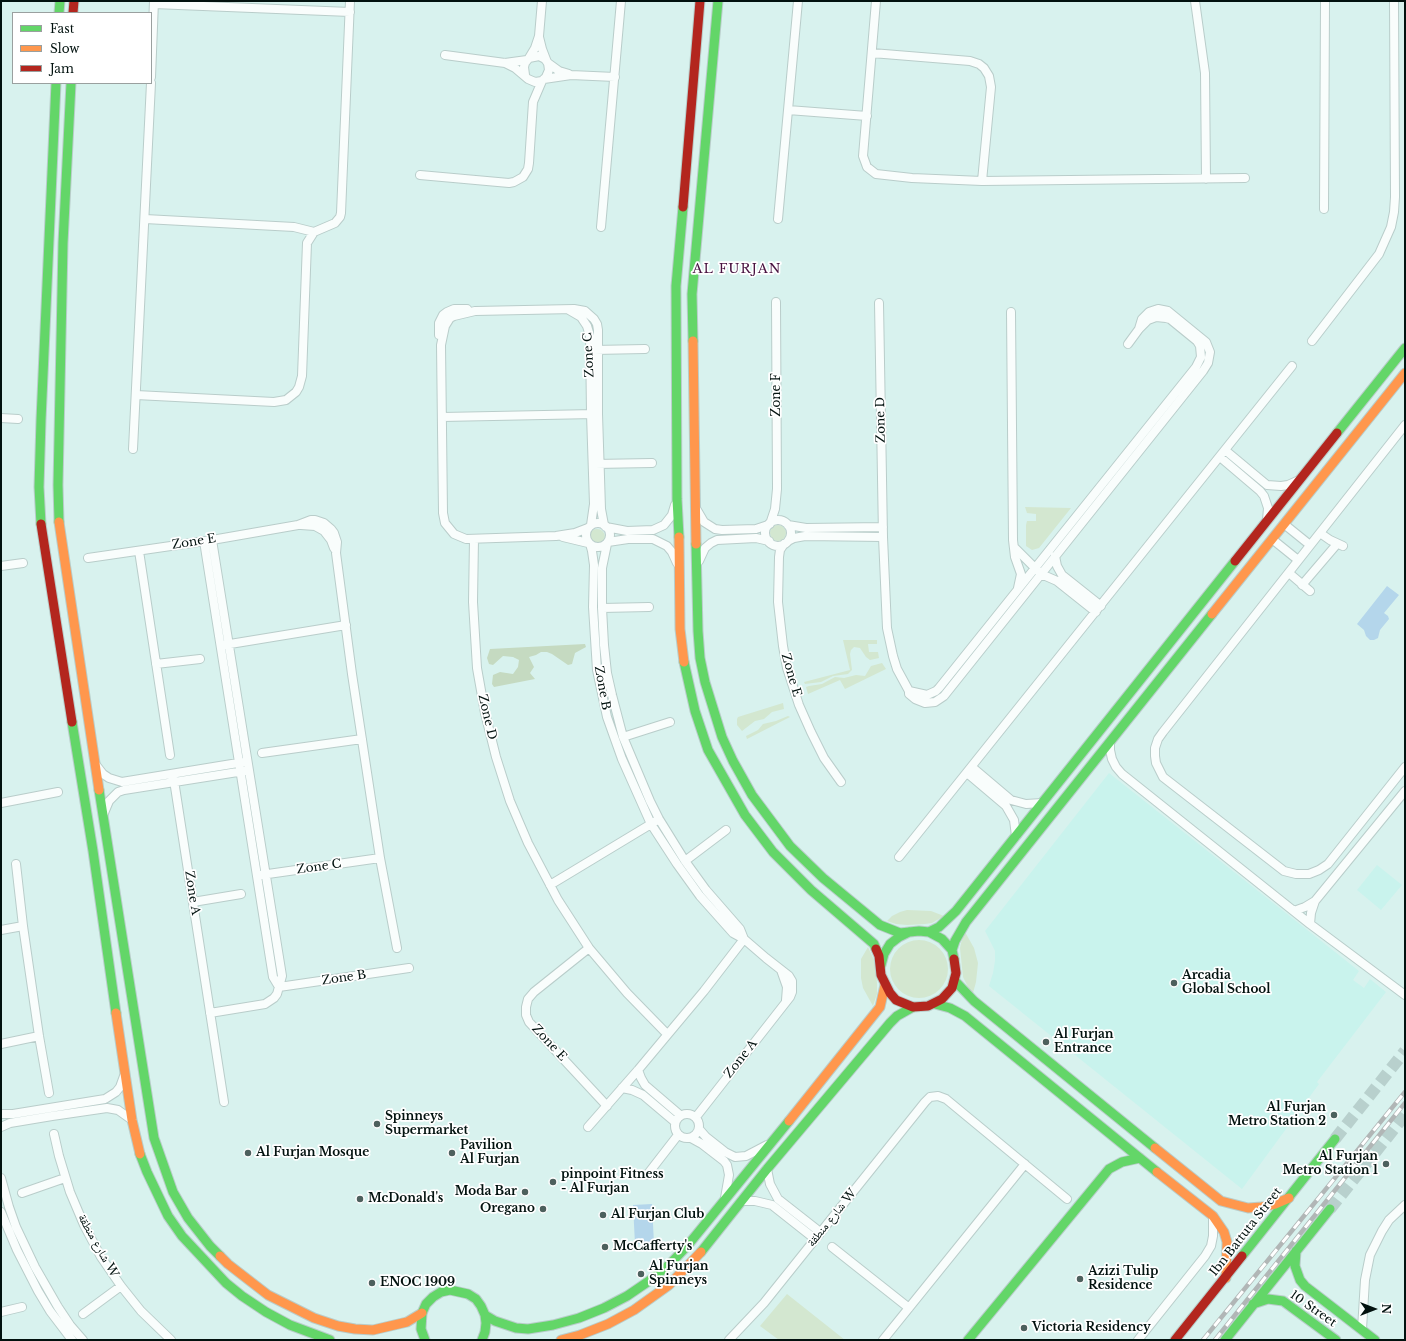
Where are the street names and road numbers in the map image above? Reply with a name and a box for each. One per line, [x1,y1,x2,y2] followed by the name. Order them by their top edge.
[581,332,597,378] street label: Zone C
[770,373,784,417] street label: Zone F
[873,397,889,443] street label: Zone D
[171,531,217,553] street label: Zone E
[778,652,804,698] street label: Zone E
[591,665,613,711] street label: Zone B
[475,693,499,741] street label: Zone D
[296,857,342,877] street label: Zone C
[181,870,203,916] street label: Zone A
[321,968,367,988] street label: Zone B
[529,1022,569,1064] street label: Zone E
[721,1037,761,1081] street label: Zone A
[1207,1185,1285,1279] street label: Ibn Battuta Street
[804,1186,860,1250] street label: شارع منطقة W
[75,1212,121,1280] street label: شارع منطقة W
[1287,1288,1339,1330] street label: 10 Street

